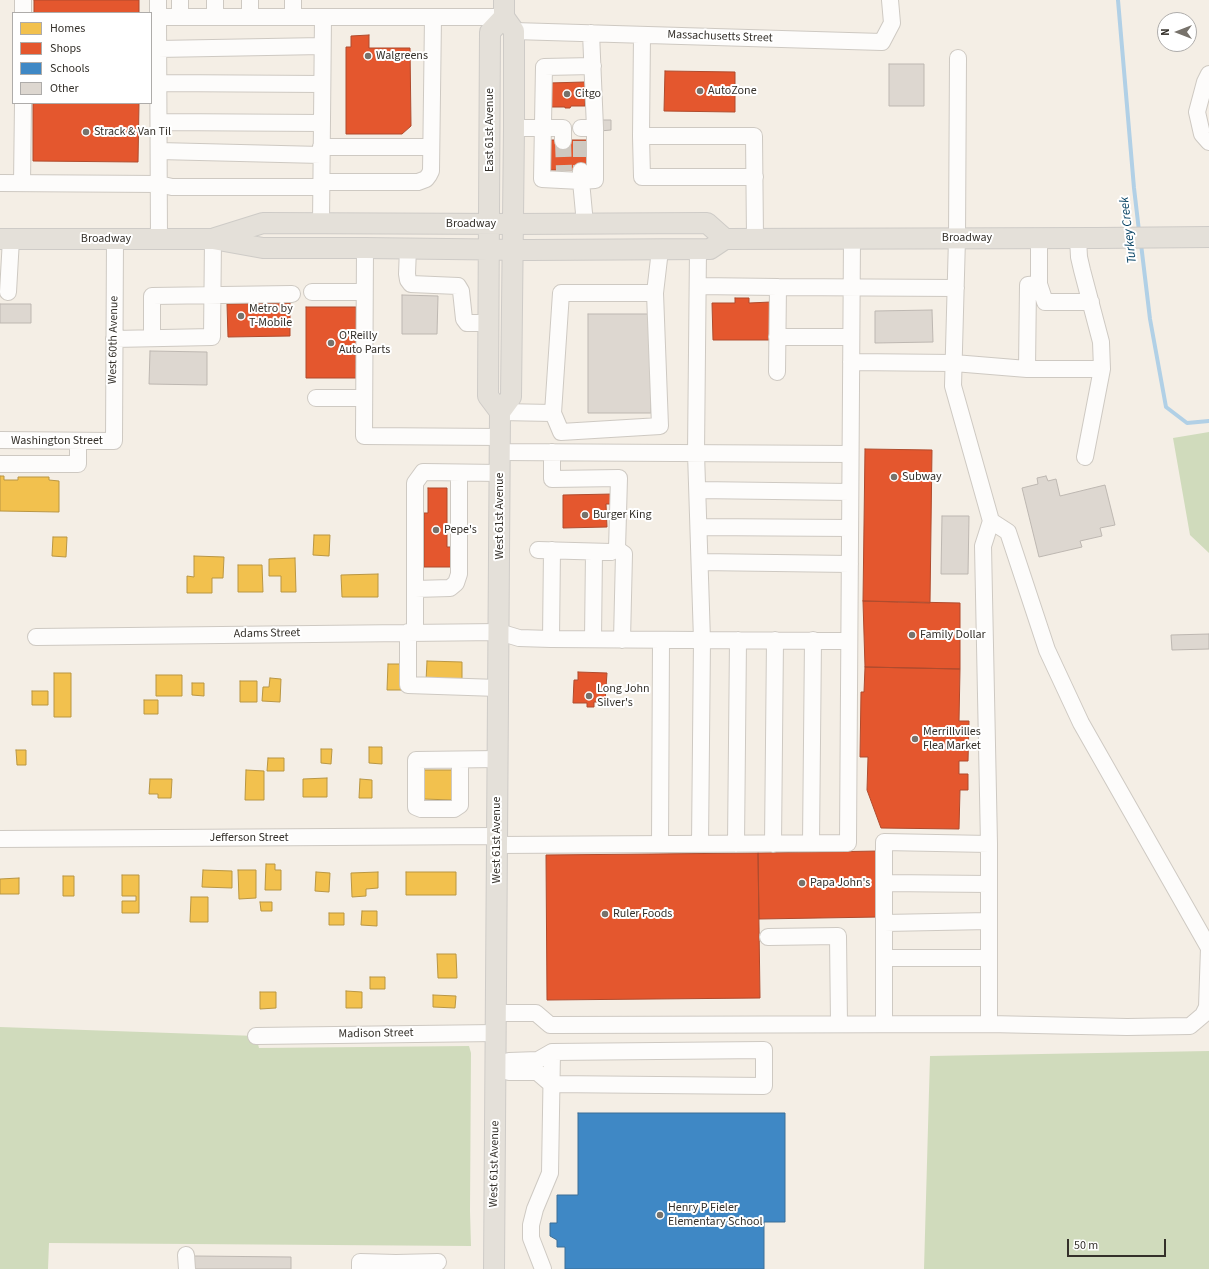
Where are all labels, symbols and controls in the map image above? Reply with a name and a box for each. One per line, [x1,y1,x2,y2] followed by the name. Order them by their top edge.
[12,12,152,104] legend
[1157,12,1197,52] north arrow
[50,20,85,37] text: Homes
[667,28,773,46] street label: Massachusetts Street
[1158,28,1173,36] text: N
[50,40,81,57] text: Shops
[376,49,428,63] place label: Walgreens
[363,51,373,61] marker: Walgreens
[50,60,90,77] text: Schools
[50,80,79,97] text: Other
[708,84,757,98] place label: AutoZone
[695,86,705,96] marker: AutoZone
[575,87,601,101] place label: Citgo
[483,88,497,172] street label: East 61st Avenue
[562,89,572,99] marker: Citgo
[94,125,171,139] place label: Strack & Van Til
[81,127,91,137] marker: Strack & Van Til
[1117,196,1141,264] water label: Turkey Creek
[446,217,496,231] street label: Broadway
[942,231,992,245] street label: Broadway
[81,232,131,246] street label: Broadway
[106,296,122,384] street label: West 60th Avenue
[249,302,293,330] place label: Metro by T-Mobile
[236,311,246,321] marker: Metro by T-Mobile
[339,329,390,357] place label: O'Reilly Auto Parts
[326,338,336,348] marker: O'Reilly Auto Parts
[11,434,103,448] street label: Washington Street
[902,470,942,484] place label: Subway
[889,472,899,482] marker: Subway
[493,473,507,559] street label: West 61st Avenue
[593,508,652,522] place label: Burger King
[580,510,590,520] marker: Burger King
[444,523,477,537] place label: Pepe's
[431,525,441,535] marker: Pepe's
[234,626,300,642] street label: Adams Street
[920,628,986,642] place label: Family Dollar
[907,630,917,640] marker: Family Dollar
[597,682,650,710] place label: Long John Silver's
[584,691,594,701] marker: Long John Silver's
[923,725,981,753] place label: Merrillvilles Flea Market
[910,734,920,744] marker: Merrillvilles Flea Market
[490,797,504,883] street label: West 61st Avenue
[209,831,289,845] street label: Jefferson Street
[810,876,870,890] place label: Papa John's
[797,878,807,888] marker: Papa John's
[613,907,672,921] place label: Ruler Foods
[600,909,610,919] marker: Ruler Foods
[338,1026,414,1042] street label: Madison Street
[487,1120,503,1208] street label: West 61st Avenue
[668,1201,763,1229] place label: Henry P Fieler Elementary School
[655,1210,665,1220] marker: Henry P Fieler Elementary School
[1069,1231,1168,1257] scale bar
[1074,1237,1098,1254] text: 50 m

